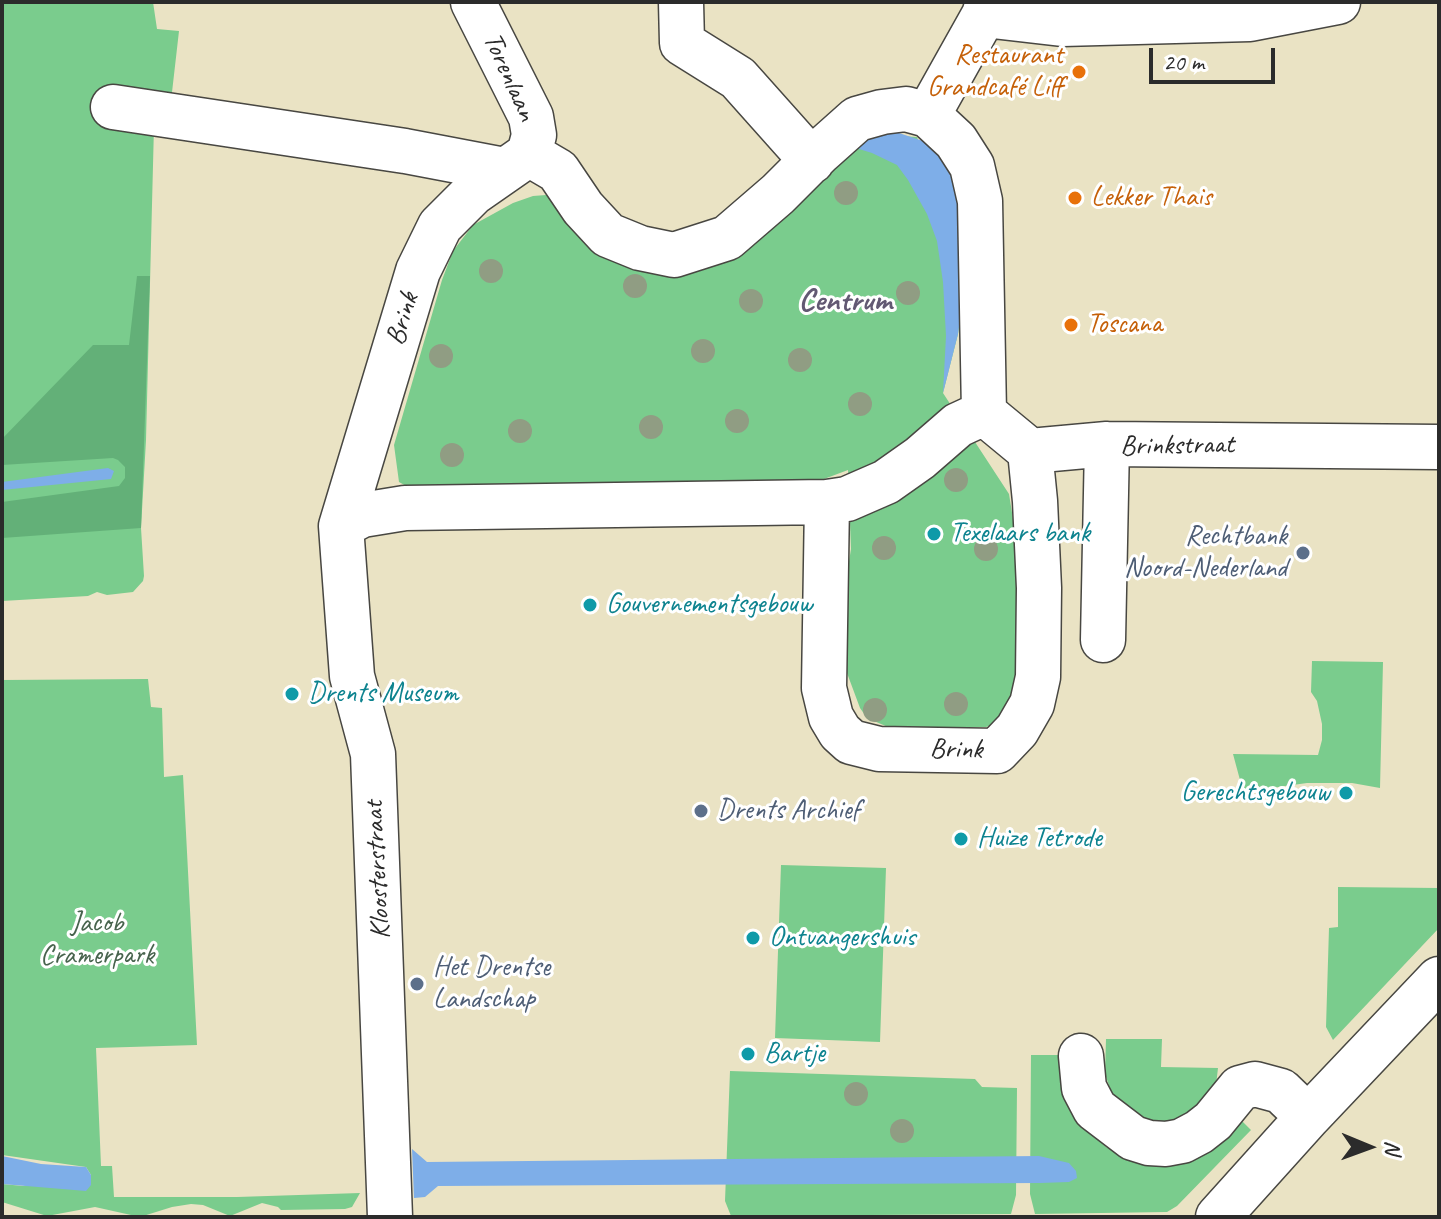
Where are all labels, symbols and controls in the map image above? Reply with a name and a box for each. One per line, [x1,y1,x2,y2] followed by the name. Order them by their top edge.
[475,28,543,126] street label: Torenlaan
[1153,32,1279,82] scale bar
[927,39,1063,105] place label: Restaurant Grandcafé Liff
[1163,47,1204,77] text: 20 m
[1070,63,1088,81] marker: Restaurant Grandcafé Liff
[1091,181,1212,215] place label: Lekker Thais
[1066,189,1084,207] marker: Lekker Thais
[799,283,891,321] district label: Centrum
[379,289,427,349] street label: Brink
[1087,308,1162,342] place label: Toscana
[1062,316,1080,334] marker: Toscana
[1120,428,1234,464] street label: Brinkstraat
[950,517,1090,551] place label: Texelaars bank
[1124,520,1287,586] place label: Rechtbank Noord-Nederland
[925,525,943,543] marker: Texelaars bank
[1294,544,1312,562] marker: Rechtbank Noord-Nederland
[606,588,812,622] place label: Gouvernementsgebouw
[581,596,599,614] marker: Gouvernementsgebouw
[308,677,458,711] place label: Drents Museum
[283,685,301,703] marker: Drents Museum
[929,733,983,767] street label: Brink
[1181,776,1330,810] place label: Gerechtsgebouw
[1337,784,1355,802] marker: Gerechtsgebouw
[717,794,860,828] place label: Drents Archief
[358,800,398,940] street label: Kloosterstraat
[692,802,710,820] marker: Drents Archief
[977,822,1102,856] place label: Huize Tetrode
[952,830,970,848] marker: Huize Tetrode
[40,907,154,973] park label: Jacob Cramerpark
[769,921,915,955] place label: Ontvangershuis
[744,929,762,947] marker: Ontvangershuis
[433,951,550,1017] place label: Het Drentse Landschap
[408,975,426,993] marker: Het Drentse Landschap
[764,1037,825,1071] place label: Bartje
[739,1045,757,1063] marker: Bartje
[1329,1107,1409,1187] north arrow
[1379,1140,1407,1154] text: N

